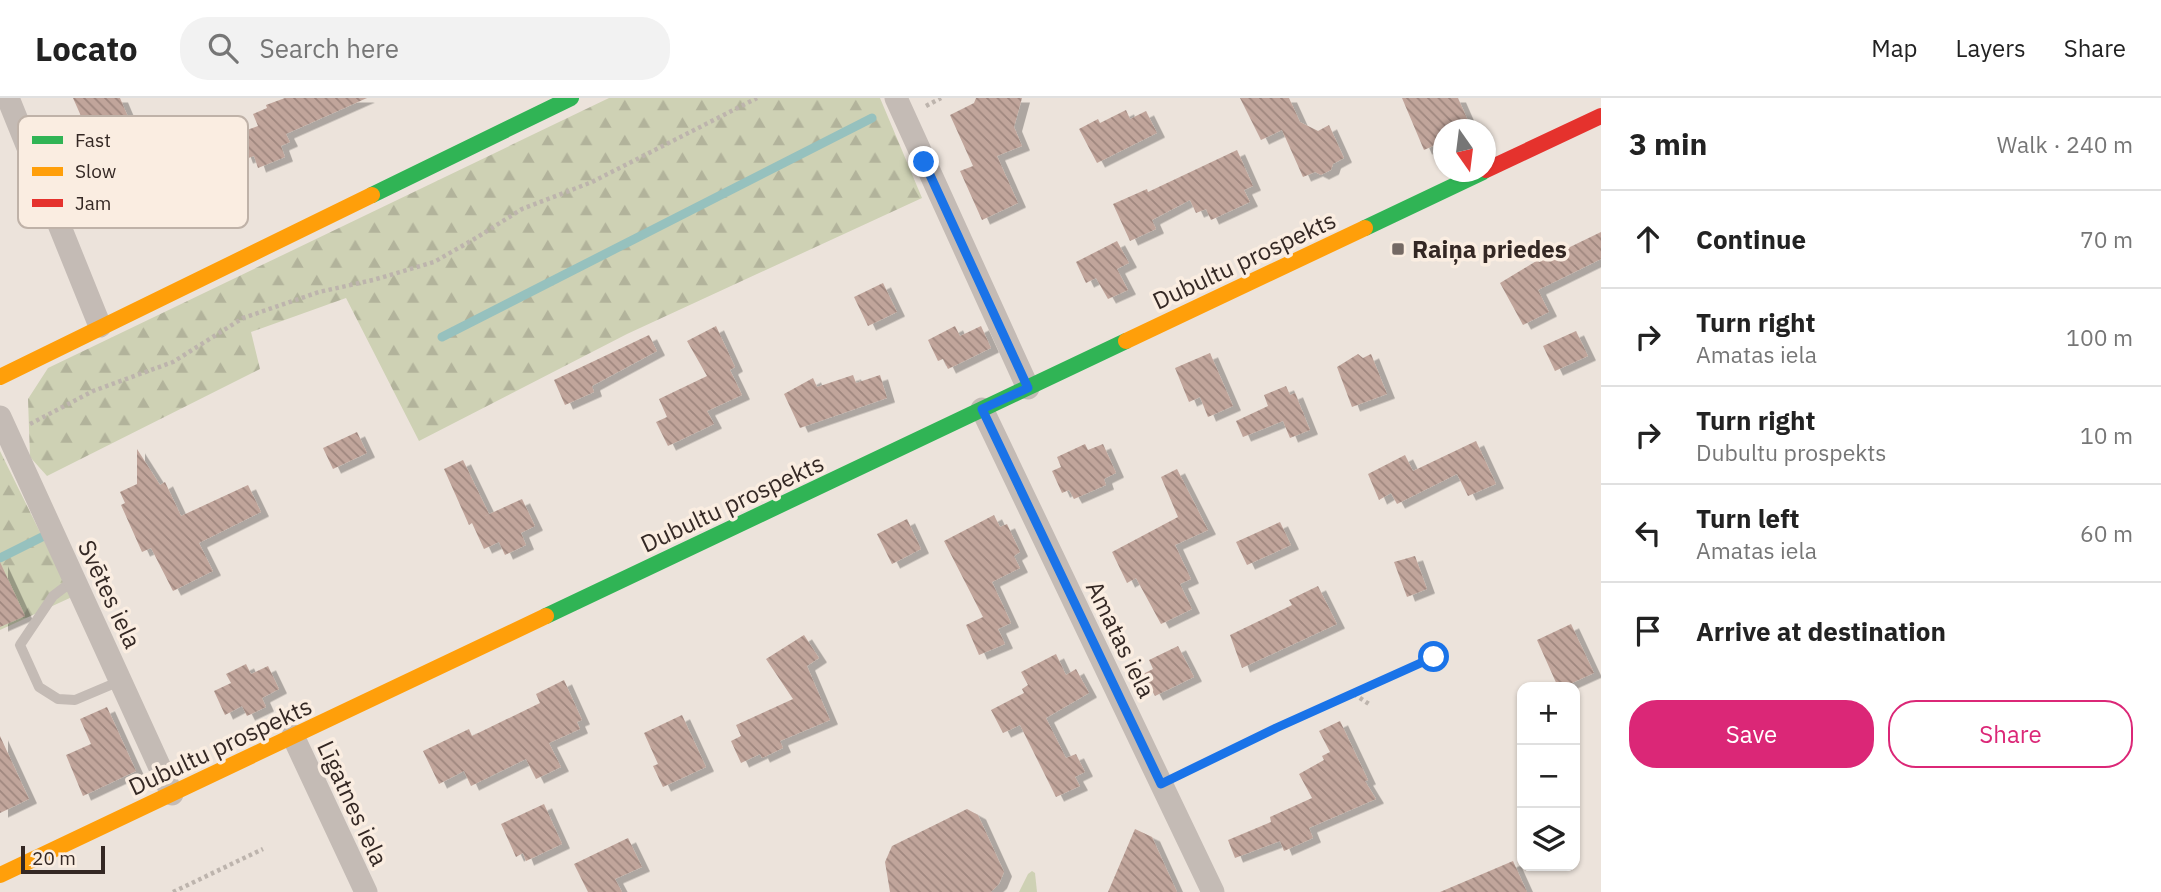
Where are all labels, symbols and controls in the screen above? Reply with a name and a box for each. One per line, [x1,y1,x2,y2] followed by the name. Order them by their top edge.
[180,17,670,80] search box
[35,27,138,70] text: Locato
[204,29,242,67] icon: search
[260,31,399,65] text: Search here
[1871,32,1918,64] text: Map
[1956,32,2026,64] text: Layers
[2064,32,2126,64] text: Share
[18,116,248,228] legend
[1433,119,1496,182] north arrow
[1629,124,1707,163] text: 3 min
[75,128,111,152] text: Fast
[1997,129,2133,159] text: Walk · 240 m
[908,146,939,177] route end
[75,159,116,183] text: Slow
[75,191,111,215] text: Jam
[1147,203,1341,317] street label: Dubultu prospekts
[1629,220,1667,258] icon: ahead
[1696,222,1806,256] text: Continue
[2080,224,2133,254] text: 70 m
[1412,233,1567,265] place label: Raiņa priedes
[1390,241,1406,257] marker: Raiņa priedes
[1696,305,1815,339] text: Turn right
[1629,318,1667,356] icon: right
[2066,322,2133,352] text: 100 m
[1696,339,1817,369] text: Amatas iela
[1696,403,1815,437] text: Turn right
[1629,416,1667,454] icon: right
[2080,420,2133,450] text: 10 m
[1696,437,1887,467] text: Dubultu prospekts
[635,446,829,560] street label: Dubultu prospekts
[1696,501,1799,535] text: Turn left
[1629,514,1667,552] icon: left
[2080,518,2133,548] text: 60 m
[71,535,149,654] street label: Svētes iela
[1696,535,1817,565] text: Amatas iela
[1079,575,1163,703] street label: Amatas iela
[1629,612,1667,650] icon: arrive
[1696,614,1946,648] text: Arrive at destination
[1418,641,1449,672] route start
[1517,682,1580,871] map controls
[1517,682,1580,745] button: +
[123,689,317,803] street label: Dubultu prospekts
[1629,700,1874,768] button: Save
[1888,700,2133,768] button: Share
[310,735,396,871] street label: Līgatnes iela
[1517,745,1580,808] button: −
[1517,808,1580,871] button: layers
[21,843,105,875] scale bar
[32,846,76,870] text: 20 m

